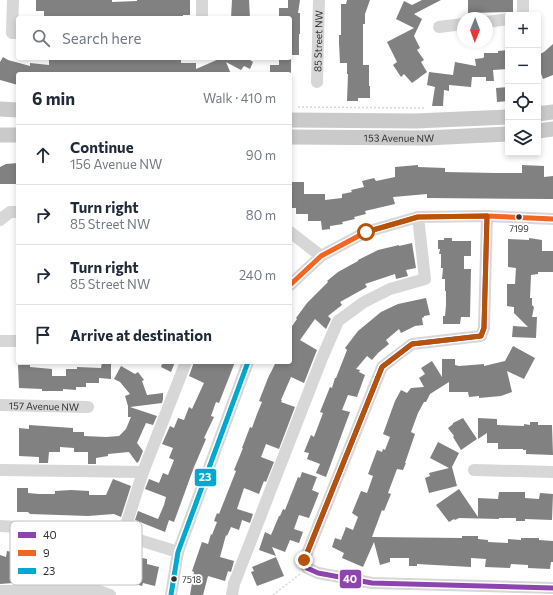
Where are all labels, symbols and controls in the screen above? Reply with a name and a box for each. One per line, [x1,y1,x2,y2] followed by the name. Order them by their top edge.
[311,10,325,72] street label: 85 Street NW
[457,12,493,48] north arrow
[505,12,541,156] map controls
[505,12,541,48] button: +
[16,16,292,60] search box
[30,27,52,49] icon: search
[62,29,141,47] text: Search here
[505,48,541,84] button: −
[505,84,541,120] button: locate
[32,88,75,109] text: 6 min
[203,90,276,106] text: Walk · 410 m
[505,120,541,156] button: layers
[364,132,435,144] street label: 153 Avenue NW
[70,138,134,156] text: Continue
[32,144,54,166] icon: ahead
[246,147,276,163] text: 90 m
[70,156,162,172] text: 156 Avenue NW
[70,198,139,216] text: Turn right
[32,204,54,226] icon: right
[246,207,276,223] text: 80 m
[514,212,524,222] marker: 7199
[70,216,150,232] text: 85 Street NW
[357,223,375,241] route start
[509,223,529,234] place label: 7199
[70,258,139,276] text: Turn right
[32,264,54,286] icon: right
[239,267,276,283] text: 240 m
[70,276,150,292] text: 85 Street NW
[32,324,54,346] icon: arrive
[70,326,212,344] text: Arrive at destination
[9,399,79,413] street label: 157 Avenue NW
[194,468,217,487] line badge: 23
[199,470,211,483] text: 23
[10,521,142,585] legend
[43,528,57,541] text: 40
[43,546,50,559] text: 9
[295,551,313,569] route end
[43,564,55,577] text: 23
[339,569,362,589] line badge: 40
[343,572,357,585] text: 40
[169,574,179,584] marker: 7518
[182,574,201,585] place label: 7518

